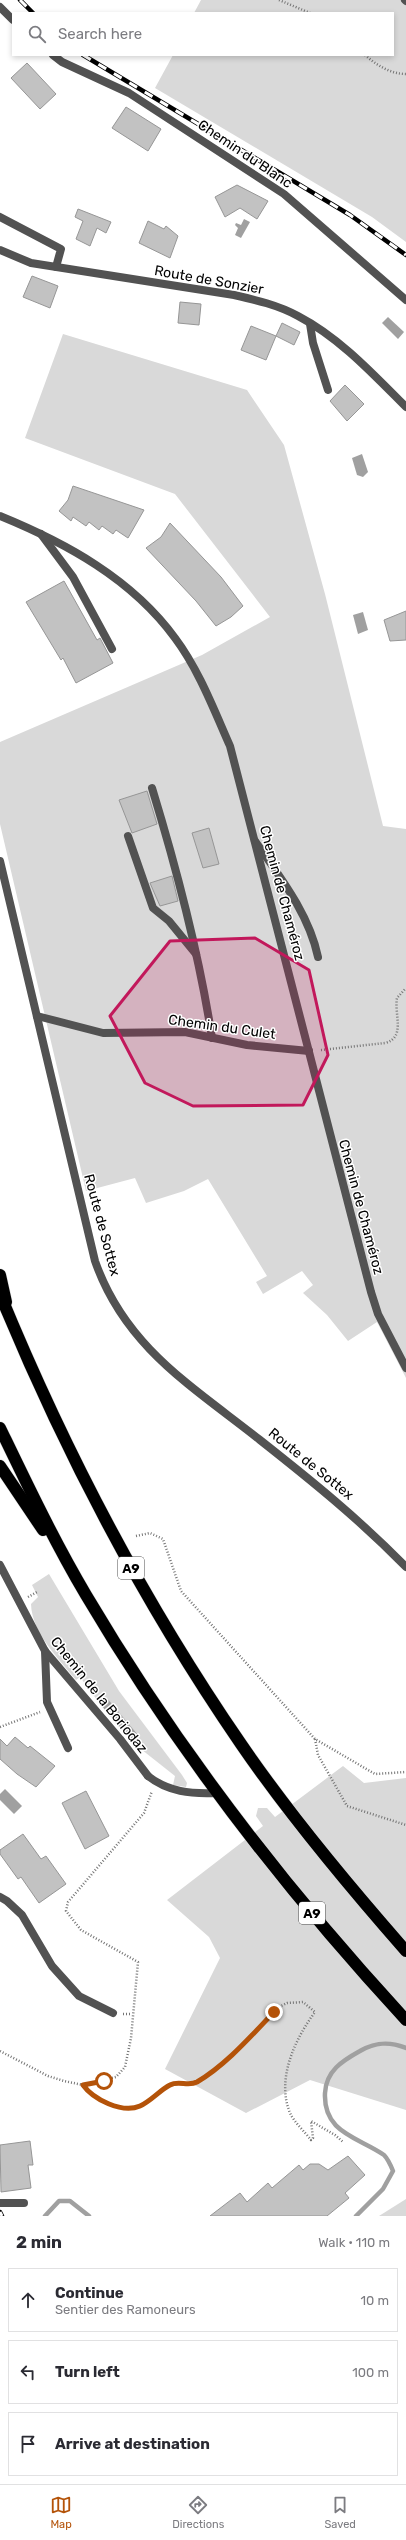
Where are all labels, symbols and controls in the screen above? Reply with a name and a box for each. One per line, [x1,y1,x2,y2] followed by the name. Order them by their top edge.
[12,12,394,56] search box
[26,23,48,45] icon: search
[58,25,142,43] text: Search here
[195,116,296,192] street label: Chemin du Blanc
[153,262,266,298] street label: Route de Sonzier
[256,824,308,962] street label: Chemin de Chaméroz
[167,1011,277,1043] street label: Chemin du Culet
[335,1138,387,1276] street label: Chemin de Chaméroz
[80,1172,124,1278] street label: Route de Sottex
[265,1424,357,1504] street label: Route de Sottex
[118,1557,144,1579] road number: A9
[47,1633,151,1757] street label: Chemin de la Boriodaz
[299,1902,325,1924] road number: A9
[265,2003,283,2021] route end
[95,2072,113,2090] route start
[16,2232,62,2252] text: 2 min
[318,2235,390,2250] text: Walk · 110 m
[55,2284,124,2302] text: Continue
[17,2289,39,2311] icon: ahead
[360,2293,389,2308] text: 10 m
[55,2302,196,2317] text: Sentier des Ramoneurs
[17,2361,39,2383] icon: left
[55,2363,120,2381] text: Turn left
[352,2365,389,2380] text: 100 m
[17,2433,39,2455] icon: arrive
[55,2435,210,2453] text: Arrive at destination
[50,2494,72,2531] tab: Map
[172,2494,224,2531] tab: Directions
[325,2494,356,2531] tab: Saved

